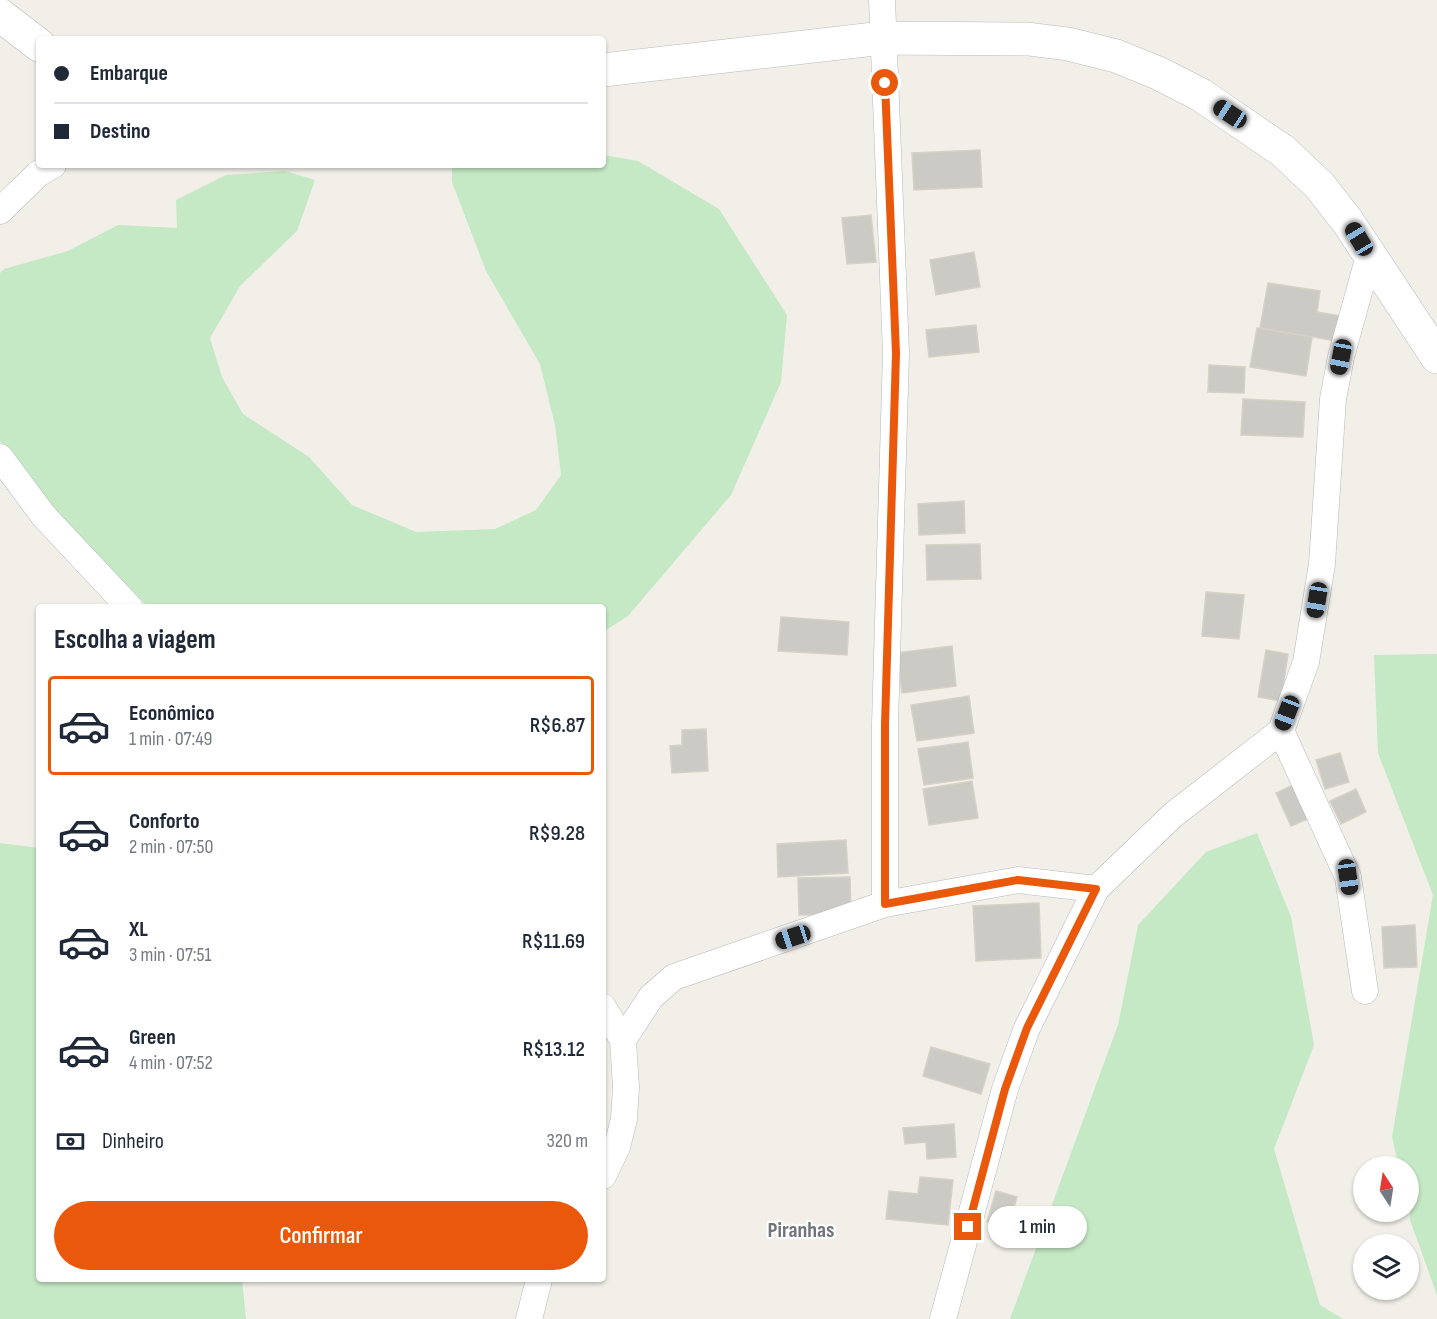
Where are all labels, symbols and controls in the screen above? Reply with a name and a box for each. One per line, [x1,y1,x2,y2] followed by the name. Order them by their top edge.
[90,60,168,87] text: Embarque
[871,69,898,96] route start
[1210,97,1250,131] car
[90,118,150,145] text: Destino
[1342,219,1376,259] car
[1329,338,1353,376] car
[1305,581,1329,619] car
[54,624,216,656] text: Escolha a viagem
[1272,693,1302,733] car
[57,699,111,753] icon: car
[129,700,215,727] text: Econômico
[530,712,585,739] text: R$6.87
[129,727,212,751] text: 1 min · 07:49
[57,807,111,861] icon: car
[129,808,200,835] text: Conforto
[529,820,585,847] text: R$9.28
[129,835,213,859] text: 2 min · 07:50
[1337,858,1359,896] car
[57,915,111,969] icon: car
[129,916,148,943] text: XL
[773,923,813,951] car
[522,928,585,955] text: R$11.69
[129,943,212,967] text: 3 min · 07:51
[57,1023,111,1077] icon: car
[129,1024,176,1051] text: Green
[523,1036,585,1063] text: R$13.12
[129,1051,213,1075] text: 4 min · 07:52
[54,1125,87,1158] icon: cash
[102,1128,164,1155] text: Dinheiro
[546,1129,588,1153] text: 320 m
[1353,1156,1419,1222] north arrow
[1353,1156,1419,1300] map controls
[54,1201,588,1270] button: Confirmar
[989,1206,1088,1248] callout: 1 min
[954,1213,981,1240] route end
[1019,1215,1056,1239] text: 1 min
[768,1217,834,1244] district label: Piranhas
[1353,1234,1419,1300] button: layers

